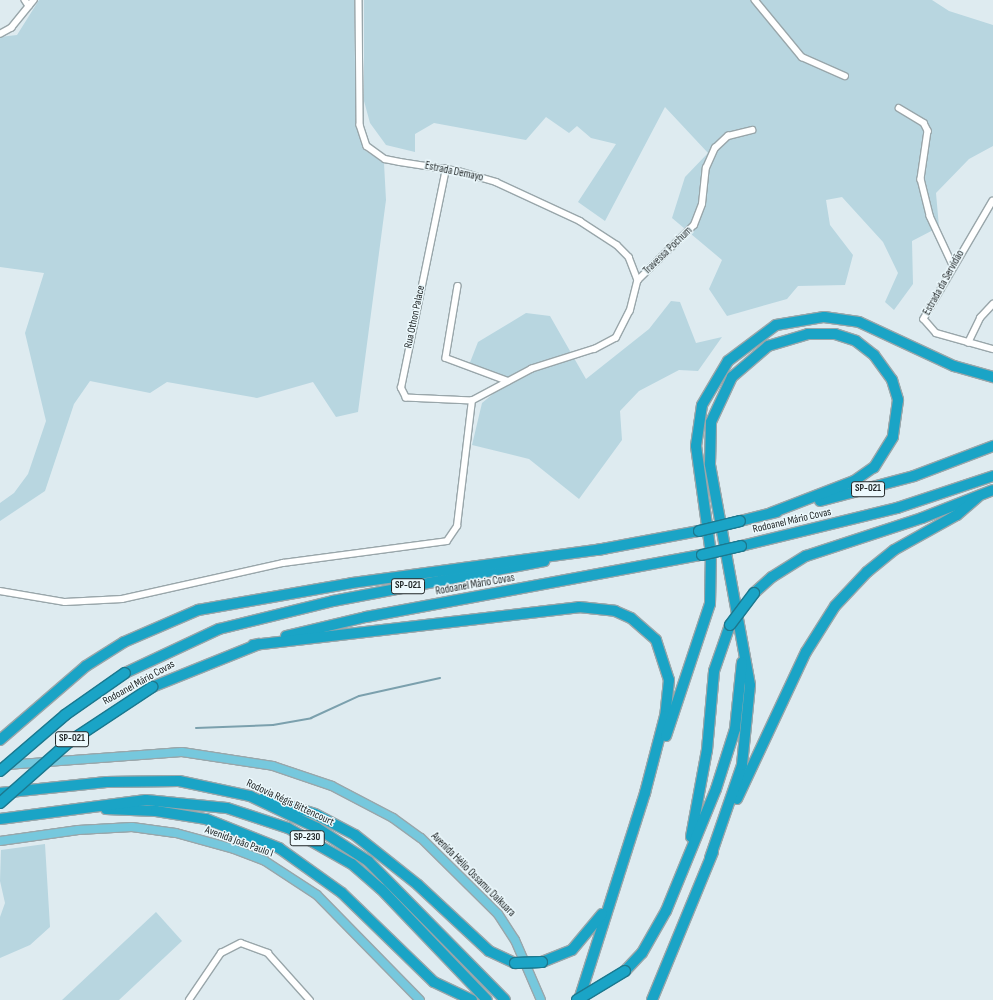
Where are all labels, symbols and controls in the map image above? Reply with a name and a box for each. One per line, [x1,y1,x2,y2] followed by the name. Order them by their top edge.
[424,159,484,185] street label: Estrada Demayo
[641,224,695,278] street label: Travessa Pochum
[921,248,967,318] street label: Estrada da Servidão
[402,284,428,350] street label: Rua Othon Palace
[851,481,885,497] road number: SP-021
[751,506,833,536] street label: Rodoanel Mário Covas
[434,572,516,598] street label: Rodoanel Mário Covas
[391,578,425,594] road number: SP-021
[101,658,177,708] street label: Rodoanel Mário Covas
[55,731,89,747] road number: SP-021
[244,777,336,829] street label: Rodovia Régis Bittencourt
[203,824,275,860] street label: Avenida João Paulo I
[289,830,325,846] road number: SP-230
[428,830,518,920] street label: Avenida Hélio Ossamu Daikuara

